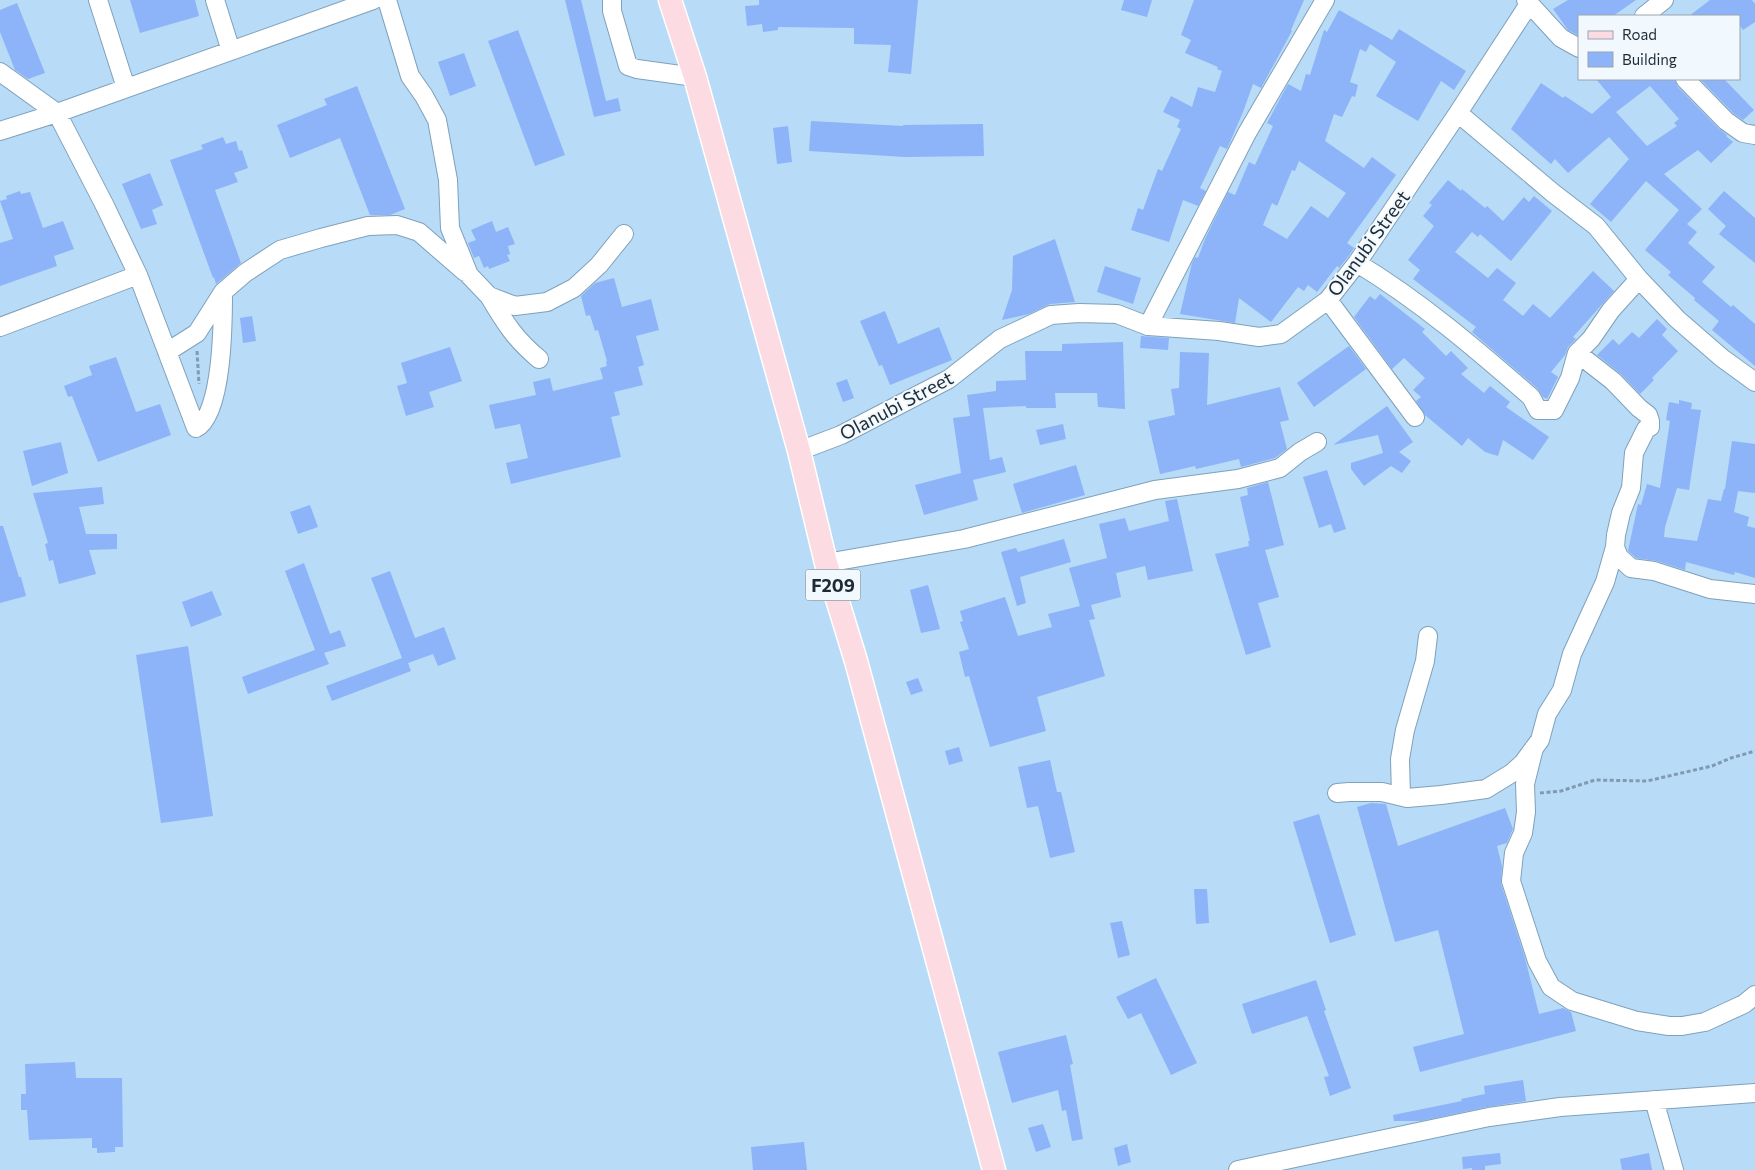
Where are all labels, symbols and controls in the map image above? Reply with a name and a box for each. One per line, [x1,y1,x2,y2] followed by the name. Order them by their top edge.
[1578,15,1740,80] legend
[1622,25,1657,43] text: Road
[1622,50,1677,68] text: Building
[1322,185,1414,300] street label: Olanubi Street
[835,365,957,445] street label: Olanubi Street
[806,570,860,600] road number: F209

